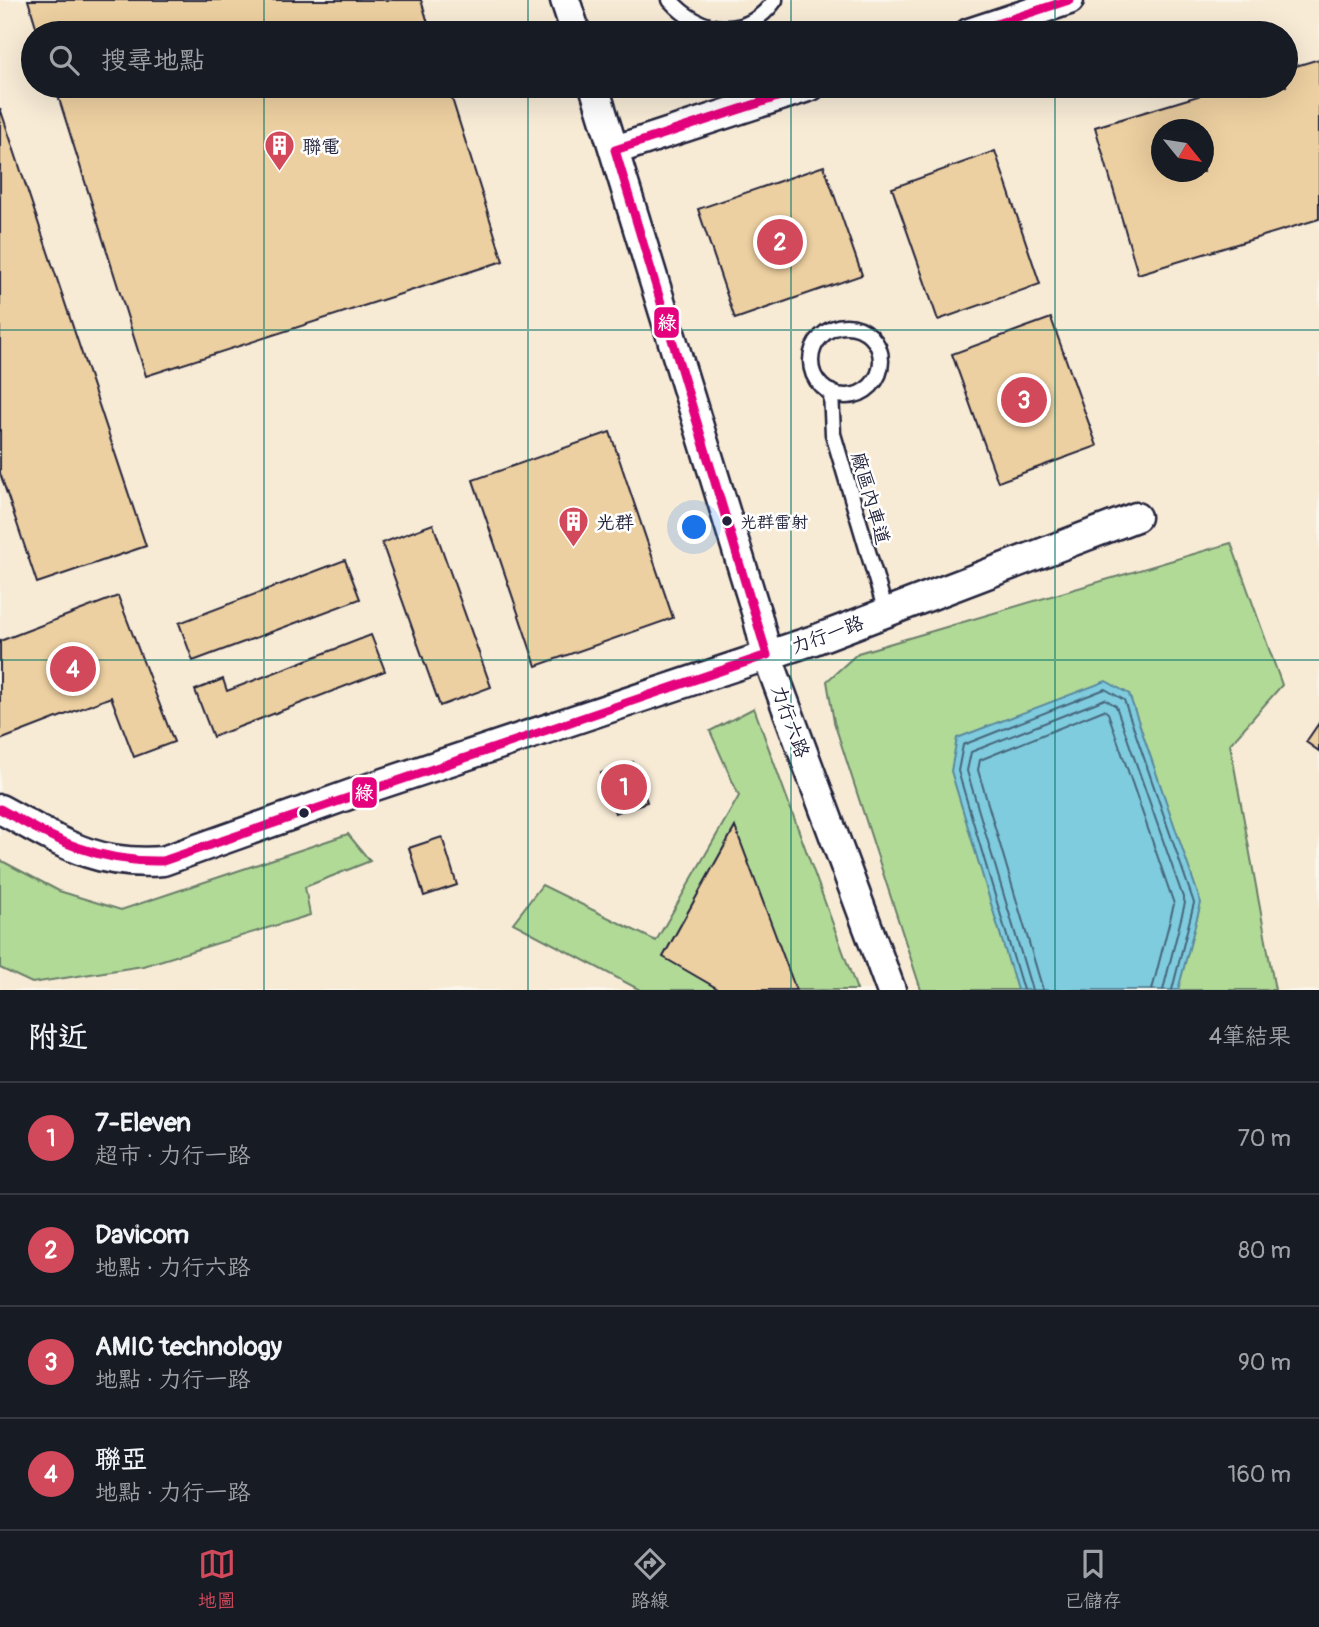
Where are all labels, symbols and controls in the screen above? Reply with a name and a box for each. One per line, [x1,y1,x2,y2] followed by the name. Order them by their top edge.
[21,21,1298,98] search box
[45,41,83,79] icon: search
[101,45,205,77] text: 搜尋地點
[1151,119,1214,182] north arrow
[262,129,296,173] building icon: 聯電
[302,135,340,159] place label: 聯電
[757,216,803,268] pin: 2
[653,306,680,339] line badge: 綠
[657,311,677,335] text: 綠
[1001,374,1047,426] pin: 3
[845,449,895,547] street label: 廠區內車道
[556,505,590,549] building icon: 光群
[677,510,711,544] your location
[596,511,634,535] place label: 光群
[740,512,809,533] place label: 光群雷射
[720,514,734,528] marker: 光群雷射
[788,611,867,659] street label: 力行一路
[50,643,96,695] pin: 4
[766,682,814,761] street label: 力行六路
[601,761,647,813] pin: 1
[351,776,378,809] line badge: 綠
[354,781,374,805] text: 綠
[297,806,311,820] unlabelled marker
[28,1019,88,1056] text: 附近
[1209,1022,1291,1051] text: 4筆結果
[95,1107,191,1139] text: 7-Eleven
[47,1124,56,1153] text: 1
[1238,1124,1291,1153] text: 70 m
[95,1141,250,1170] text: 超市 · 力行一路
[95,1219,189,1251] text: Davicom
[45,1236,57,1265] text: 2
[1238,1236,1291,1265] text: 80 m
[95,1253,250,1282] text: 地點 · 力行六路
[95,1331,282,1363] text: AMIC technology
[45,1348,57,1377] text: 3
[1238,1348,1291,1377] text: 90 m
[95,1365,250,1394] text: 地點 · 力行一路
[95,1444,147,1476] text: 聯亞
[44,1460,58,1489] text: 4
[1227,1460,1291,1489] text: 160 m
[95,1478,250,1507] text: 地點 · 力行一路
[198,1545,236,1613] tab: 地圖
[631,1545,669,1613] tab: 路線
[1064,1545,1121,1613] tab: 已儲存

